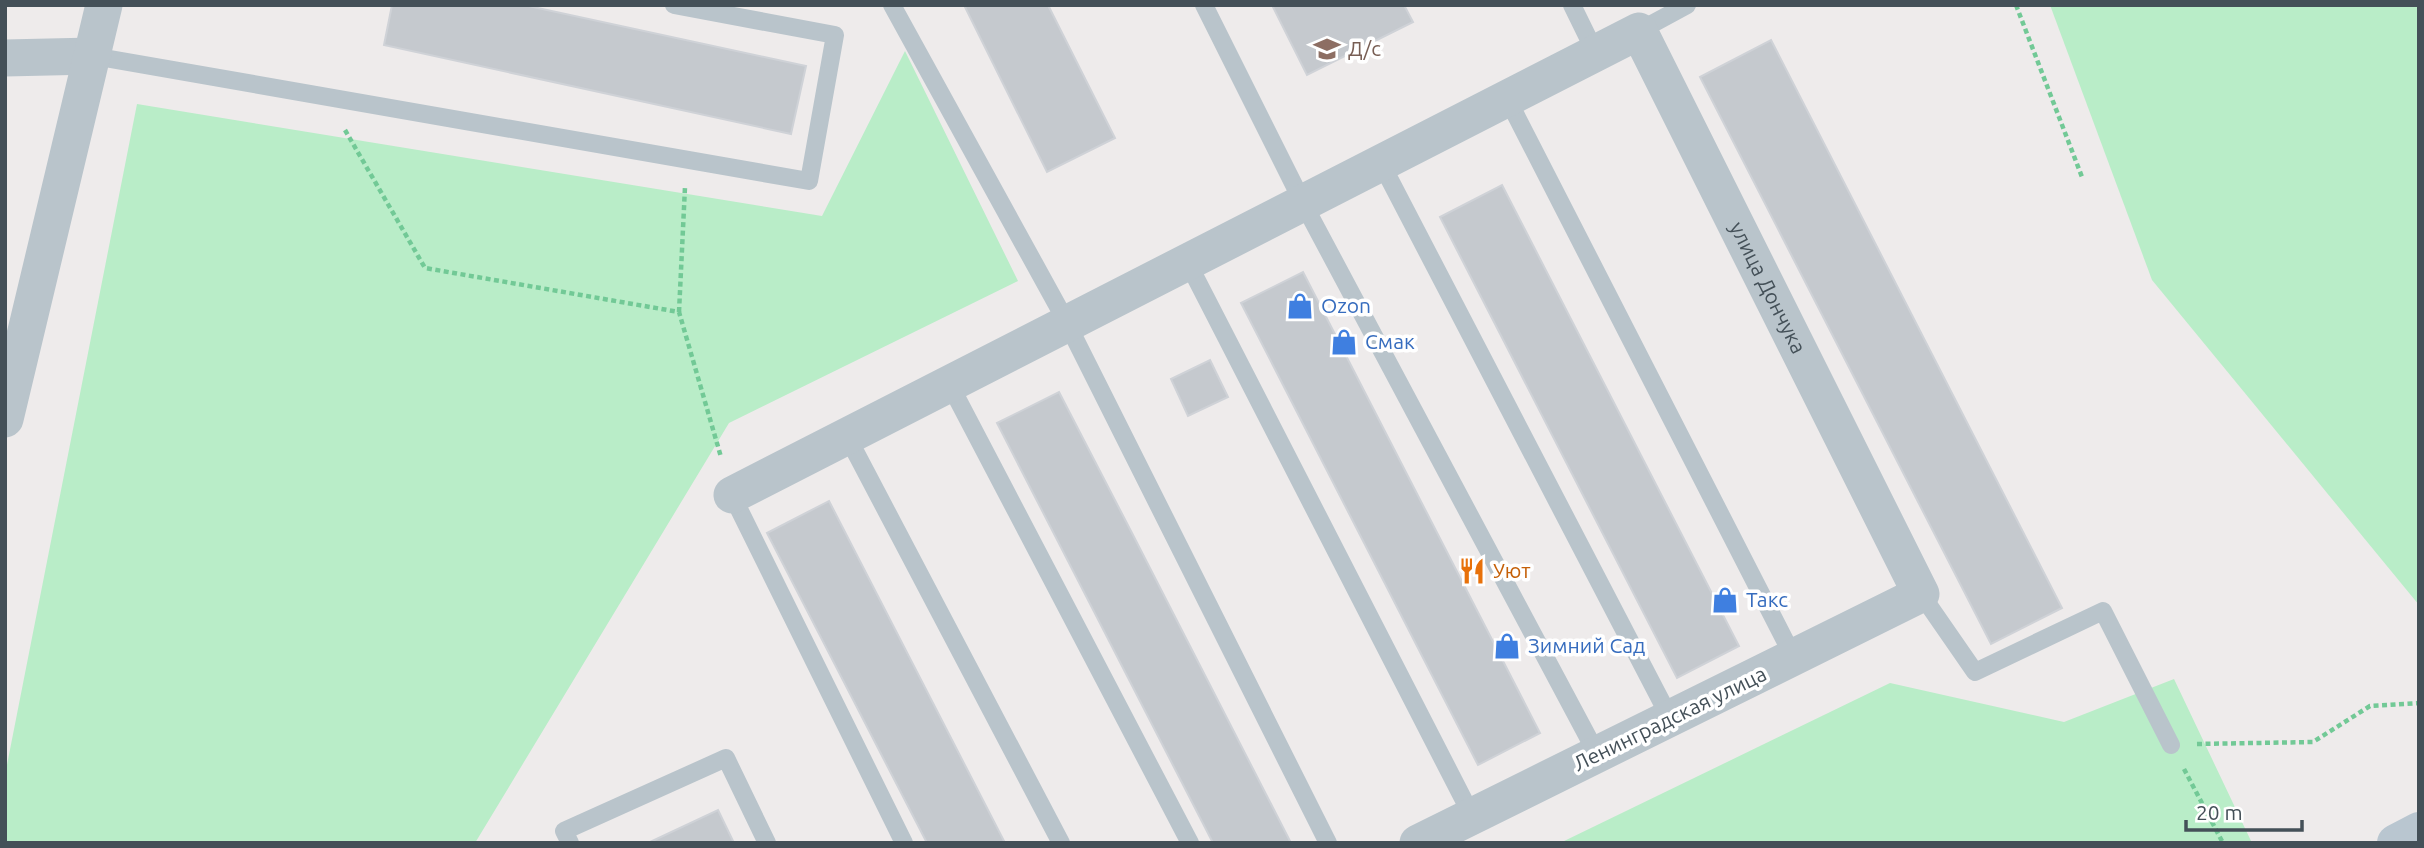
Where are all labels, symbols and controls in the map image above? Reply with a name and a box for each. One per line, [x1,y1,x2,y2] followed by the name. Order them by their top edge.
[1312,34,1342,64] school or university icon: Д/с
[1348,36,1381,60] place label: Д/с
[1725,217,1812,357] street label: улица Дончука
[1285,291,1315,321] shop icon: Ozon
[1321,293,1371,317] place label: Ozon
[1329,327,1359,357] shop icon: Смак
[1365,329,1415,353] place label: Смак
[1457,556,1487,586] restaurant icon: Уют
[1493,558,1531,582] place label: Уют
[1710,585,1740,615] shop icon: Такс
[1746,587,1788,611] place label: Такс
[1492,631,1522,661] shop icon: Зимний Сад
[1528,633,1645,657] place label: Зимний Сад
[1569,661,1770,775] street label: Ленинградская улица
[2186,788,2302,832] scale bar
[2196,800,2243,824] text: 20 m

